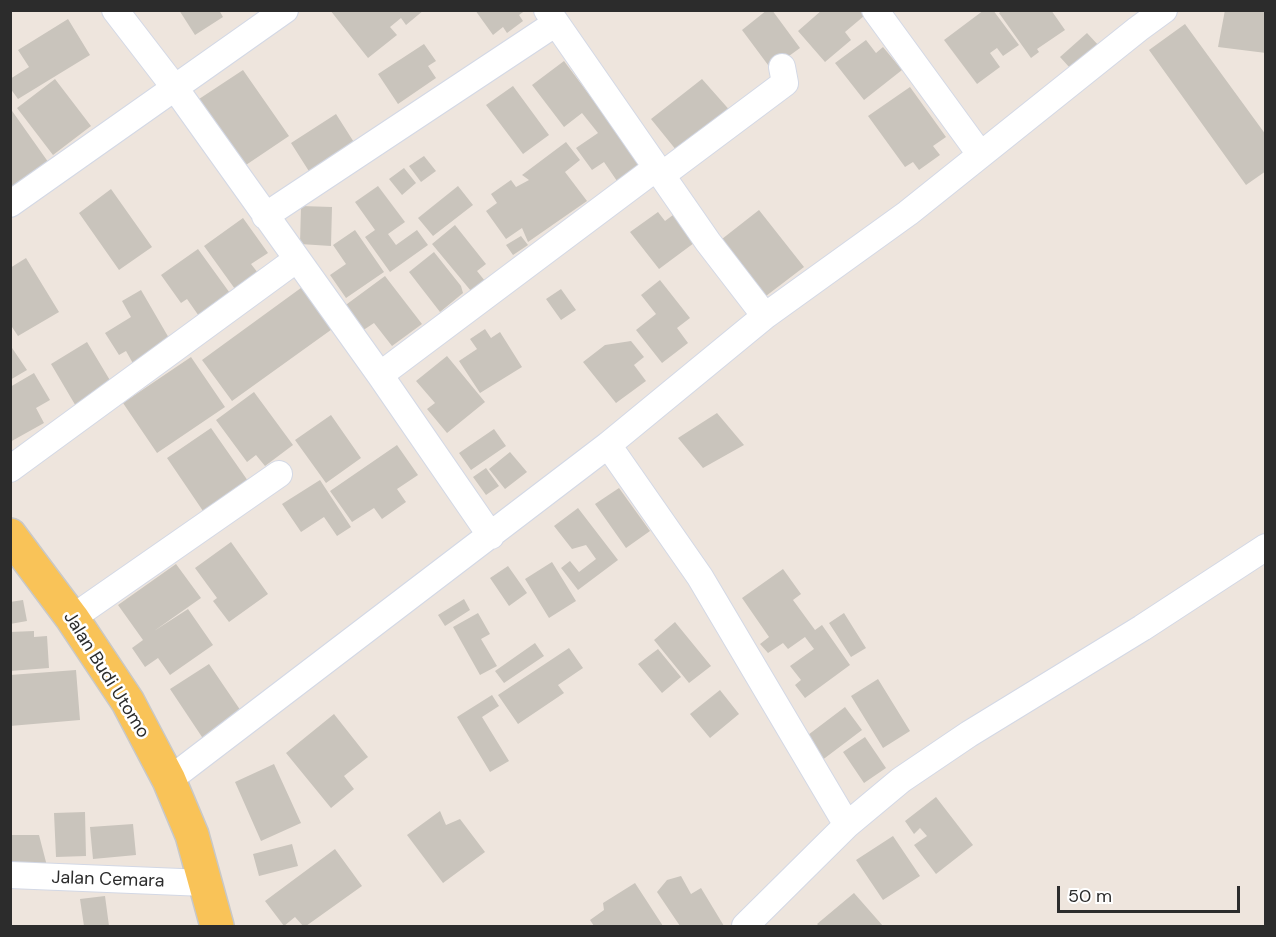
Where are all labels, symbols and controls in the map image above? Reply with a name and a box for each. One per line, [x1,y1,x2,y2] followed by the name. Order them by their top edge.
[58,608,154,742] street label: Jalan Budi Utomo
[51,867,165,893] street label: Jalan Cemara
[1060,874,1243,912] scale bar
[1068,884,1112,908] text: 50 m

